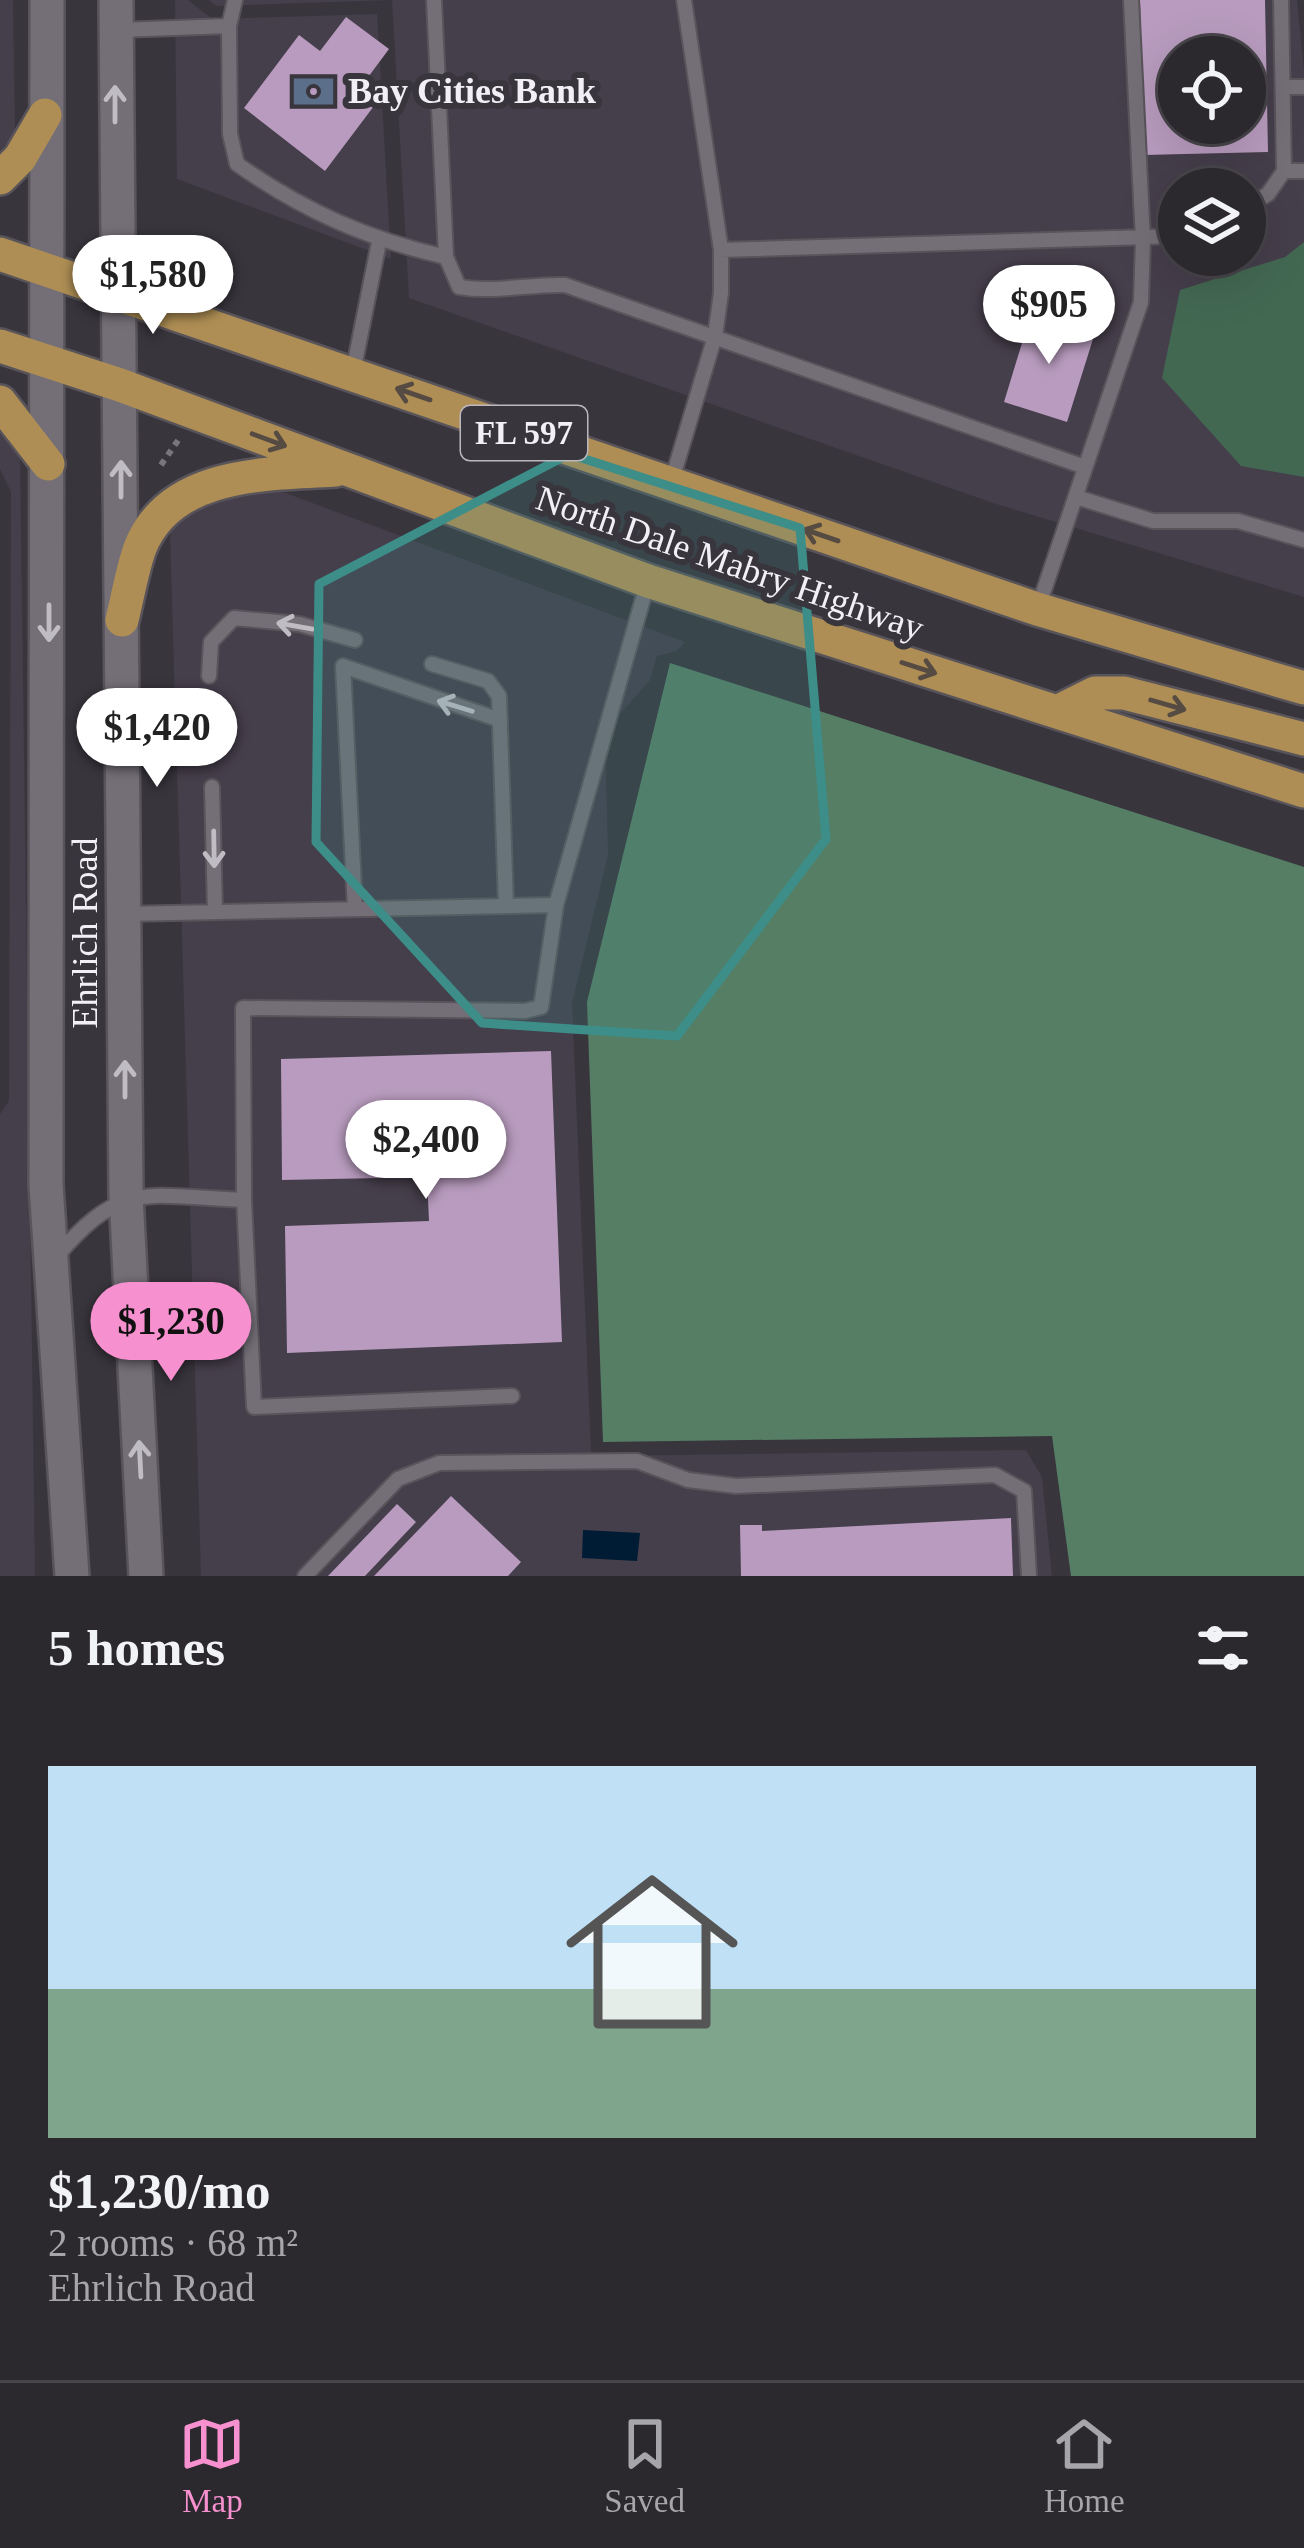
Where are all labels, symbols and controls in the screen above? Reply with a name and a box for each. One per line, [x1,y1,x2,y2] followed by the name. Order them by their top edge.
[1158,36,1266,276] map controls
[1158,36,1266,144] button: locate
[291,68,337,114] bank icon: Bay Cities Bank
[348,71,596,111] place label: Bay Cities Bank
[104,85,127,124] one-way arrow
[1158,168,1266,276] button: layers
[55,235,251,337] pin: $1,580
[99,252,207,295] text: $1,580
[978,265,1120,367] pin: $905
[1010,282,1088,325] text: $905
[395,382,432,403] one-way arrow
[461,406,587,460] road number: FL 597
[250,430,287,452] one-way arrow
[109,460,132,499] one-way arrow
[531,478,929,648] street label: North Dale Mabry Highway
[803,523,840,544] one-way arrow
[38,603,60,642] one-way arrow
[277,614,316,636] one-way arrow
[899,659,937,681] one-way arrow
[59,688,255,790] pin: $1,420
[437,693,475,715] one-way arrow
[1148,695,1186,717] one-way arrow
[103,705,211,748] text: $1,420
[202,829,225,868] one-way arrow
[65,838,105,1028] street label: Ehrlich Road
[114,1060,136,1099] one-way arrow
[328,1100,524,1202] pin: $2,400
[372,1117,480,1160] text: $2,400
[73,1282,269,1384] pin: $1,230
[117,1299,225,1342] text: $1,230
[128,1440,151,1479] one-way arrow
[1190,1615,1256,1681] icon: filters
[48,1620,225,1676] text: 5 homes
[544,1844,760,2060] icon: home
[48,2163,270,2219] text: $1,230/mo
[48,2221,298,2264] text: 2 rooms · 68 m²
[48,2266,255,2309] text: Ehrlich Road
[179,2411,245,2520] tab: Map
[604,2411,685,2520] tab: Saved
[1044,2411,1125,2520] tab: Home

